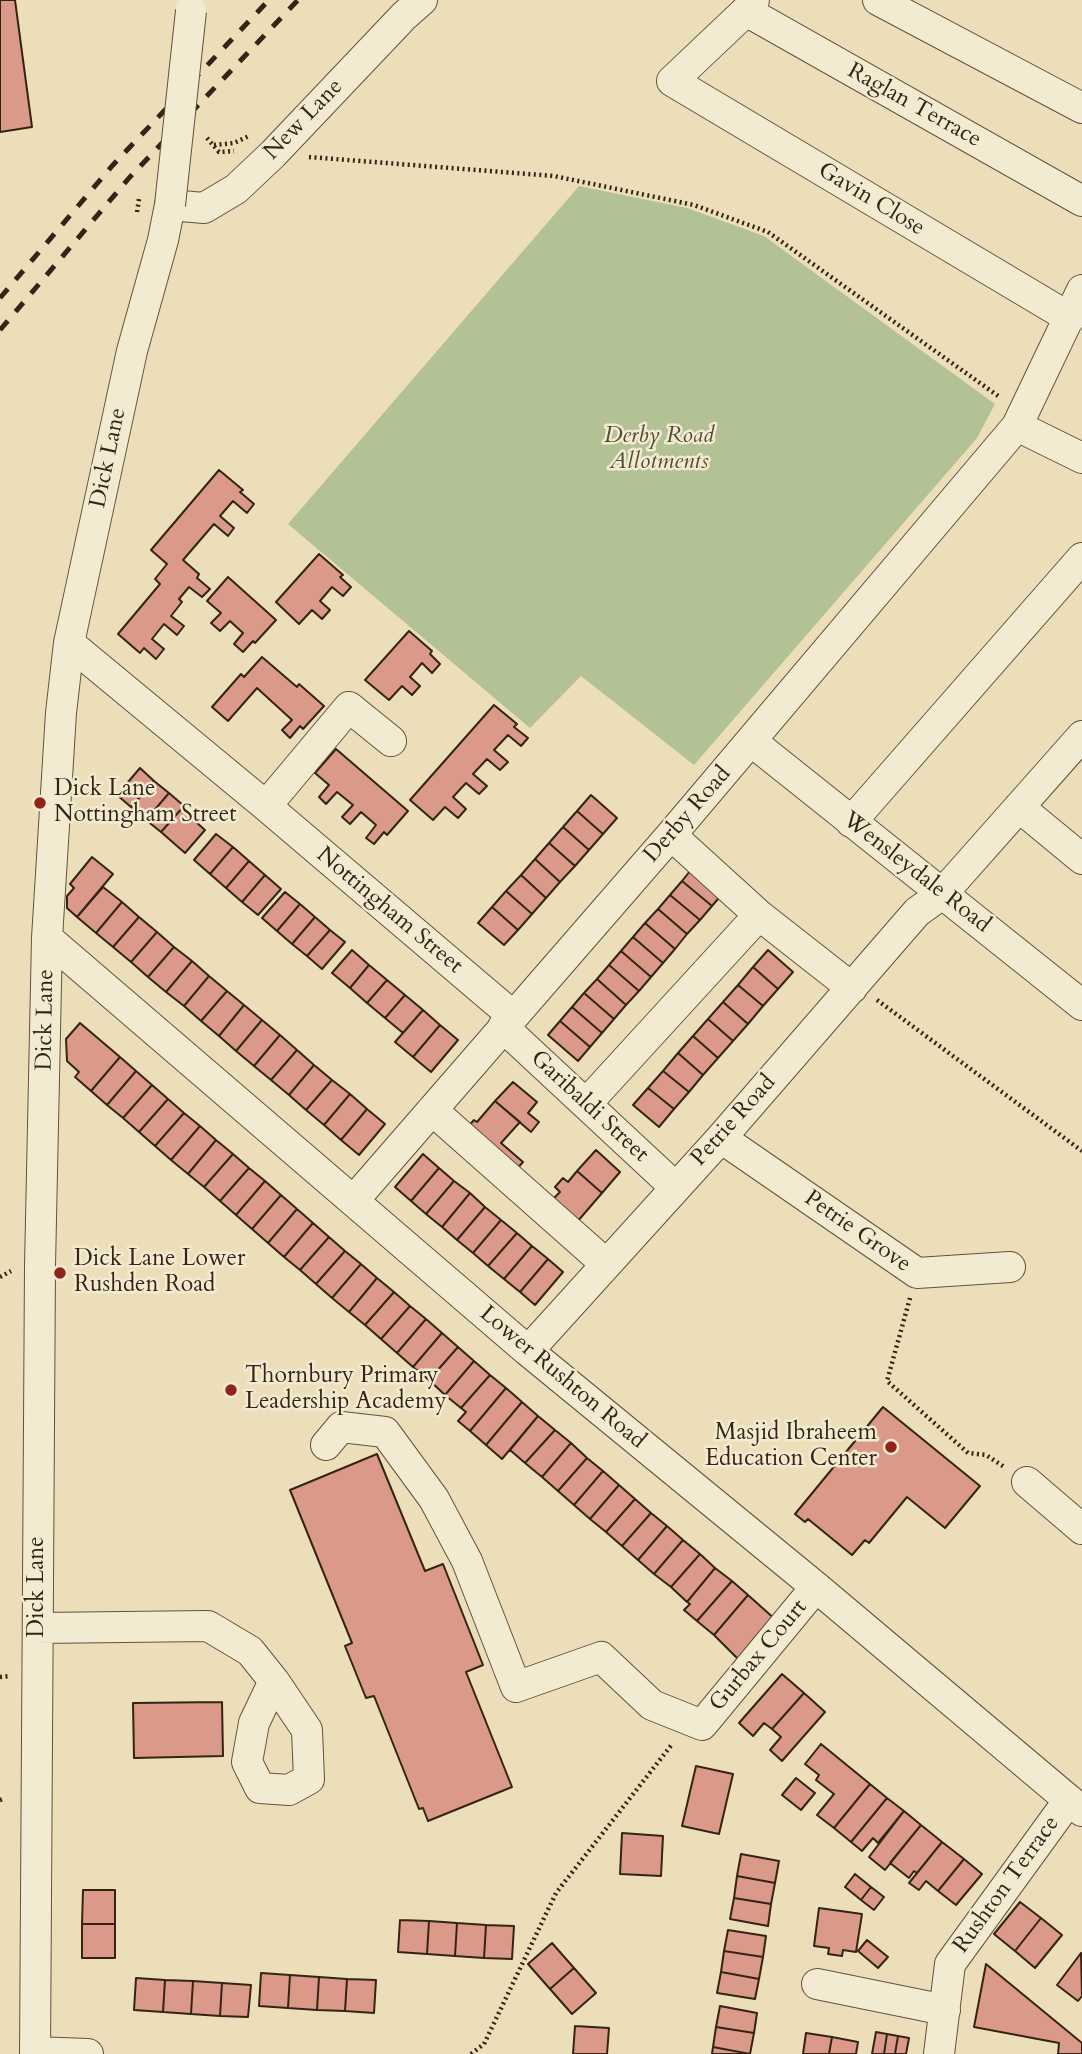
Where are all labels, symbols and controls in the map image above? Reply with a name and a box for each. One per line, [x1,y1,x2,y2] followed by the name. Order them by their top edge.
[842,58,986,154] street label: Raglan Terrace
[259,74,349,166] street label: New Lane
[813,157,929,243] street label: Gavin Close
[85,405,133,511] street label: Dick Lane
[604,423,714,477] park label: Derby Road Allotments
[639,761,737,869] street label: Derby Road
[54,776,237,830] place label: Dick Lane Nottingham Street
[32,795,48,811] marker: Dick Lane Nottingham Street
[836,807,996,939] street label: Wensleydale Road
[310,842,468,980] street label: Nottingham Street
[31,969,61,1071] street label: Dick Lane
[524,1045,654,1169] street label: Garibaldi Street
[686,1070,782,1172] street label: Petrie Road
[798,1185,916,1279] street label: Petrie Grove
[74,1246,245,1300] place label: Dick Lane Lower Rushden Road
[52,1265,68,1281] marker: Dick Lane Lower Rushden Road
[473,1301,651,1455] street label: Lower Rushton Road
[245,1363,447,1417] place label: Thornbury Primary Leadership Academy
[223,1382,239,1398] marker: Thornbury Primary Leadership Academy
[705,1420,877,1474] place label: Masjid Ibraheem Education Center
[883,1439,899,1455] marker: Masjid Ibraheem Education Center
[24,1536,52,1638] street label: Dick Lane
[704,1595,814,1717] street label: Gurbax Court
[948,1811,1066,1959] street label: Rushton Terrace

